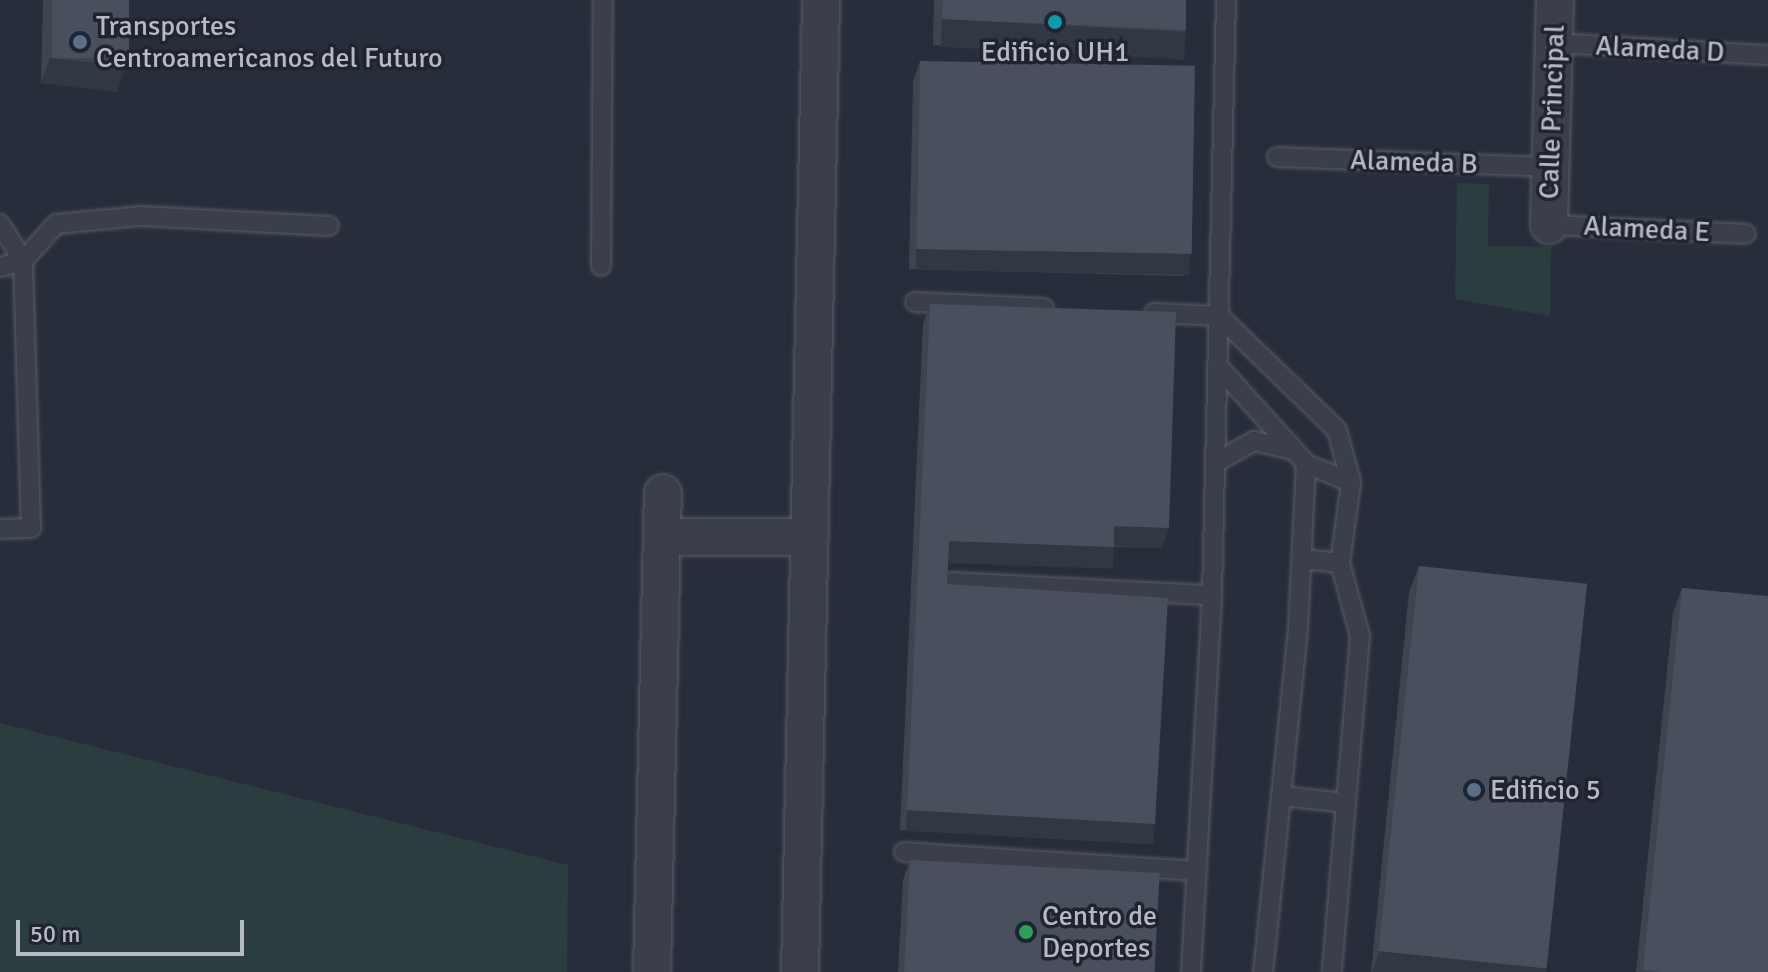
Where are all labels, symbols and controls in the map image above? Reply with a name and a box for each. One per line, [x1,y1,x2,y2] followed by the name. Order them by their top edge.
[96,9,443,75] place label: Transportes Centroamericanos del Futuro
[1046,13,1064,31] marker: Edificio UH1
[1532,24,1572,200] street label: Calle Principal
[1595,29,1725,69] street label: Alameda D
[71,33,89,51] marker: Transportes Centroamericanos del Futuro
[981,35,1129,69] place label: Edificio UH1
[1350,143,1478,181] street label: Alameda B
[1583,209,1711,249] street label: Alameda E
[1490,773,1601,807] place label: Edificio 5
[1465,781,1483,799] marker: Edificio 5
[1042,899,1157,965] place label: Centro de Deportes
[20,904,248,954] scale bar
[30,919,80,949] text: 50 m
[1017,923,1035,941] marker: Centro de Deportes

